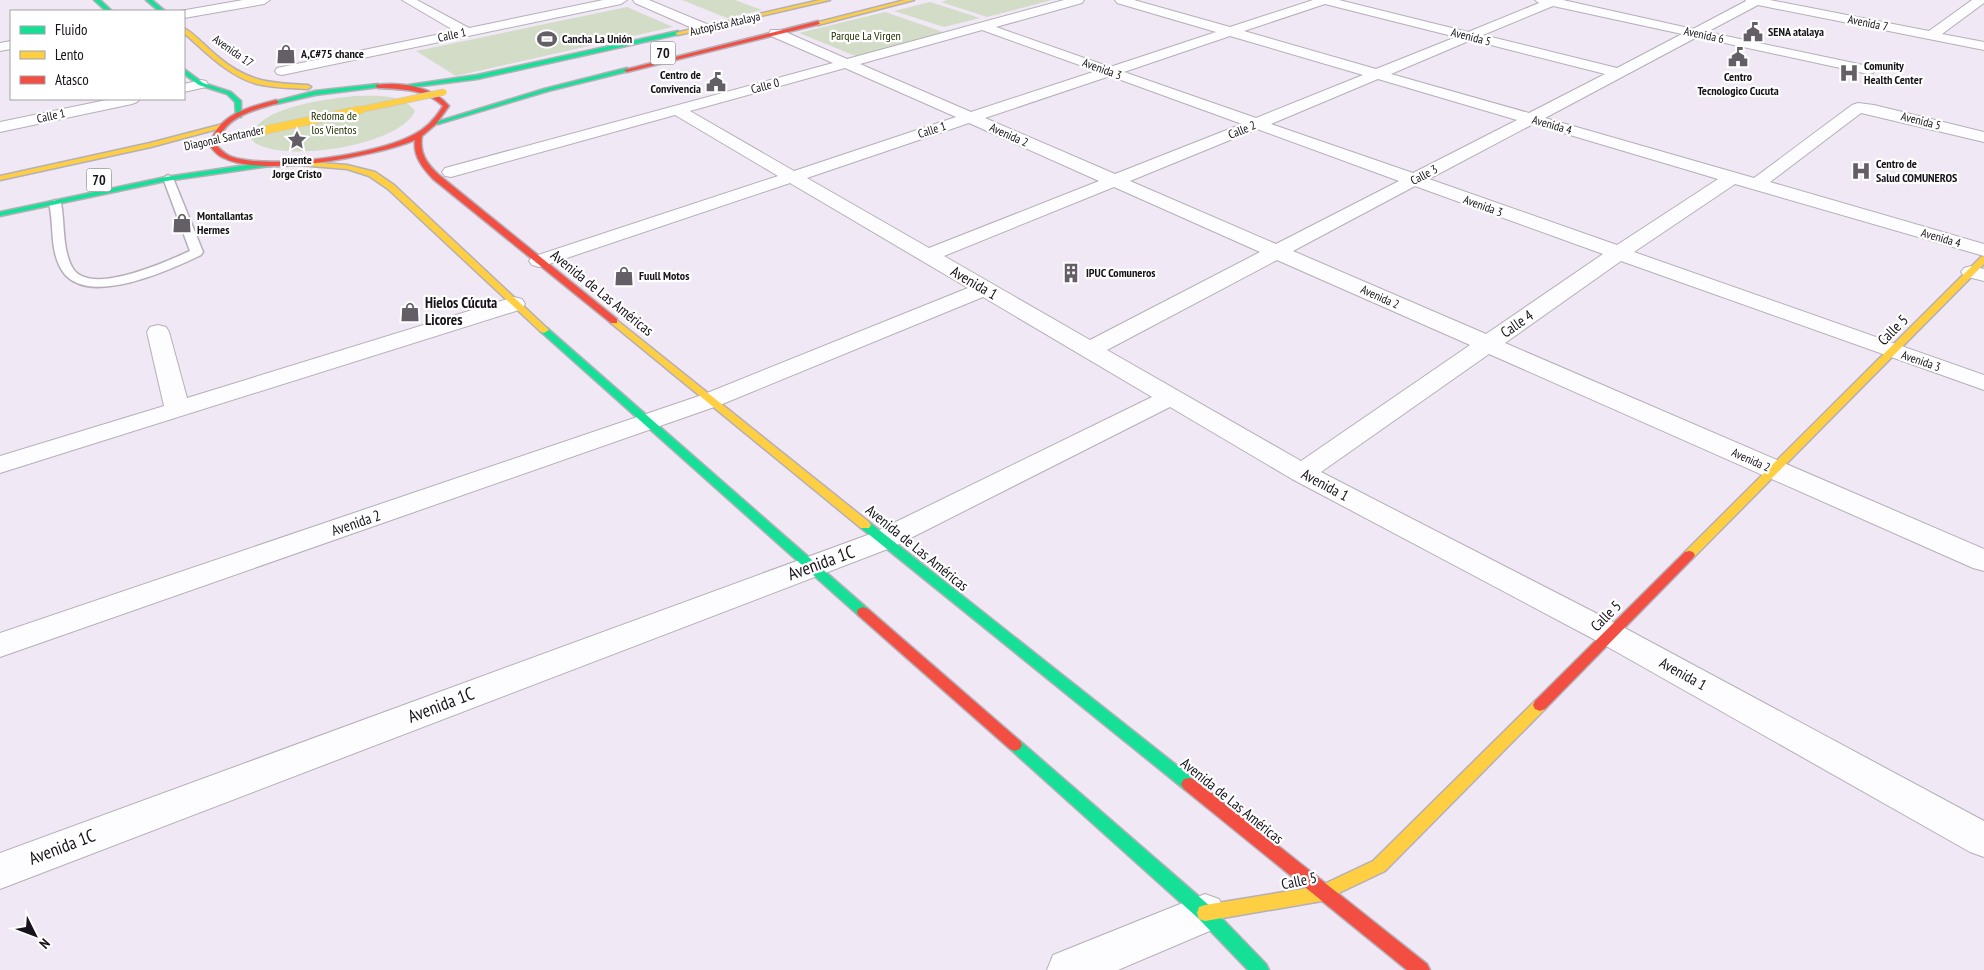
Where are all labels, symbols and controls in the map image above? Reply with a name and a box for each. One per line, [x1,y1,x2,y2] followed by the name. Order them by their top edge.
[688,8,762,39] street label: Autopista Atalaya
[10,10,185,100] legend
[1847,11,1890,34] street label: Avenida 7
[55,20,87,39] text: Fluido
[1742,21,1764,43] public building icon: SENA atalaya
[1683,23,1726,46] street label: Avenida 6
[436,24,467,45] street label: Calle 1
[1450,24,1493,49] street label: Avenida 5
[1768,24,1824,39] place label: SENA atalaya
[536,28,558,50] sports icon: Cancha La Unión
[831,28,901,43] park label: Parque La Virgen
[210,31,256,70] street label: Avenida 17
[562,31,632,46] place label: Cancha La Unión
[650,42,676,64] road number: 70
[275,43,297,65] shop icon: A,C#75 chance
[55,45,84,64] text: Lento
[300,46,364,61] place label: A,C#75 chance
[1727,46,1749,68] public building icon: Centro Tecnologico Cucuta
[1080,55,1124,83] street label: Avenida 3
[1864,58,1923,87] place label: Comunity Health Center
[1838,62,1860,84] hospital icon: Comunity Health Center
[651,67,701,96] place label: Centro de Convivencia
[1697,69,1779,98] place label: Centro Tecnologico Cucuta
[55,70,89,89] text: Atasco
[705,71,727,93] public building icon: Centro de Convivencia
[749,75,781,96] street label: Calle 0
[35,105,66,126] street label: Calle 1
[311,108,357,137] park label: Redoma de los Vientos
[1900,108,1943,133] street label: Avenida 5
[1530,112,1574,138] street label: Avenida 4
[1226,117,1258,142] street label: Calle 2
[916,118,948,141] street label: Calle 1
[988,119,1031,150] street label: Avenida 2
[182,122,266,153] street label: Diagonal Santander
[286,129,308,151] place icon: puente Jorge Cristo
[271,152,323,181] place label: puente Jorge Cristo
[1876,156,1957,185] place label: Centro de Salud COMUNEROS
[1850,160,1872,182] hospital icon: Centro de Salud COMUNEROS
[1408,161,1440,188] street label: Calle 3
[86,168,112,192] road number: 70
[1461,192,1505,220] street label: Avenida 3
[197,208,253,237] place label: Montallantas Hermes
[171,212,193,234] shop icon: Montallantas Hermes
[1919,225,1963,251] street label: Avenida 4
[547,245,658,340] street label: Avenida de Las Américas
[947,262,1001,304] street label: Avenida 1
[1060,262,1082,284] building icon: IPUC Comuneros
[613,265,635,287] shop icon: Fuull Motos
[1086,265,1156,280] place label: IPUC Comuneros
[639,268,689,283] place label: Fuull Motos
[1359,281,1402,312] street label: Avenida 2
[425,293,497,329] place label: Hielos Cúcuta Licores
[399,301,421,323] shop icon: Hielos Cúcuta Licores
[1497,305,1537,342] street label: Calle 4
[1873,310,1912,349] street label: Calle 5
[1899,347,1943,374] street label: Avenida 3
[1730,444,1773,475] street label: Avenida 2
[1298,464,1352,505] street label: Avenida 1
[862,500,973,595] street label: Avenida de Las Américas
[329,505,383,540] street label: Avenida 2
[784,540,857,585] street label: Avenida 1C
[1586,596,1625,635] street label: Calle 5
[1656,653,1710,694] street label: Avenida 1
[404,681,477,728] street label: Avenida 1C
[1177,753,1288,848] street label: Avenida de Las Américas
[25,823,98,870] street label: Avenida 1C
[1279,867,1318,894] street label: Calle 5
[10,910,60,960] north arrow
[35,935,54,953] text: N

